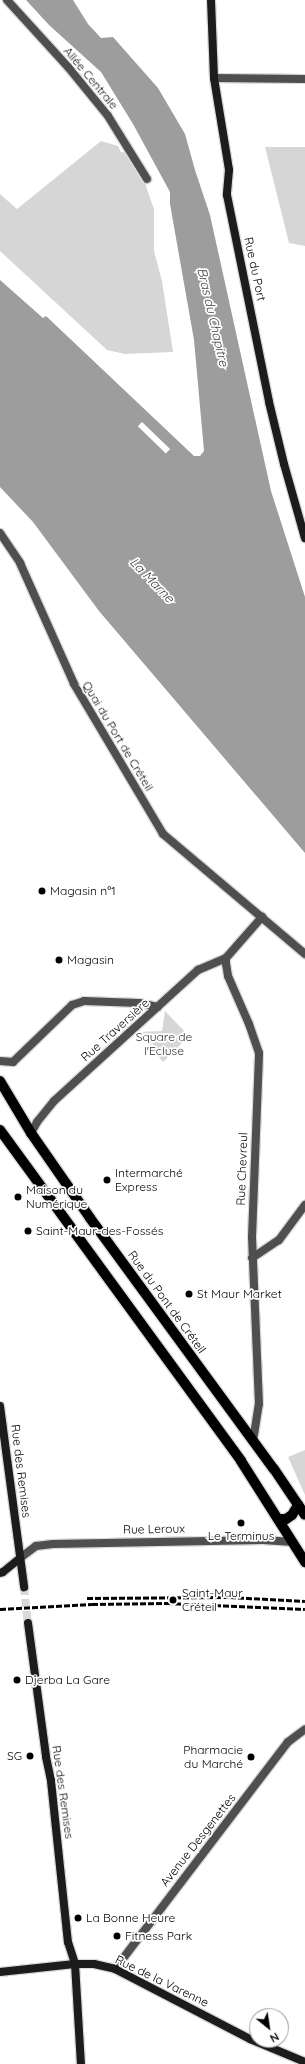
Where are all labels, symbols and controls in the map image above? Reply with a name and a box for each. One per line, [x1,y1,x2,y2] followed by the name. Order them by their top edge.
[61,44,121,112] street label: Allée Centrale
[241,236,269,302] street label: Rue du Port
[194,266,232,368] water label: Bras du Chapitre
[127,554,177,606] water label: La Marne
[80,679,156,793] street label: Quai du Port de Créteil
[50,884,116,898] place label: Magasin n°1
[37,886,47,896] marker: Magasin n°1
[67,953,114,967] place label: Magasin
[54,955,64,965] marker: Magasin
[78,996,152,1064] street label: Rue Traversière
[136,1030,192,1058] park label: Square de l'Ecluse
[234,1132,250,1206] street label: Rue Chevreul
[115,1166,183,1194] place label: Intermarché Express
[102,1175,112,1185] marker: Intermarché Express
[26,1183,87,1211] place label: Maison du Numérique
[13,1192,23,1202] marker: Maison du Numérique
[36,1224,163,1238] place label: Saint-Maur-des-Fossés
[23,1226,33,1236] marker: Saint-Maur-des-Fossés
[125,1248,209,1356] street label: Rue du Pont de Créteil
[197,1287,282,1301] place label: St Maur Market
[184,1289,194,1299] marker: St Maur Market
[8,1423,34,1519] street label: Rue des Remises
[236,1518,246,1528] marker: Le Terminus
[123,1521,185,1537] street label: Rue Leroux
[208,1529,274,1543] place label: Le Terminus
[182,1586,243,1614] place label: Saint-Maur Créteil
[167,1594,179,1606] marker: Saint-Maur Créteil
[25,1673,110,1687] place label: Djerba La Gare
[12,1675,22,1685] marker: Djerba La Gare
[183,1743,243,1771] place label: Pharmacie du Marché
[49,1744,77,1840] street label: Rue des Remises
[7,1749,22,1763] place label: SG
[25,1751,35,1761] marker: SG
[246,1752,256,1762] marker: Pharmacie du Marché
[157,1791,239,1889] street label: Avenue Desgenettes
[86,1911,175,1925] place label: La Bonne Heure
[73,1913,83,1923] marker: La Bonne Heure
[125,1929,192,1943] place label: Fitness Park
[112,1931,122,1941] marker: Fitness Park
[113,1952,211,2010] street label: Rue de la Varenne
[249,2008,289,2048] north arrow
[267,2029,282,2046] text: N

